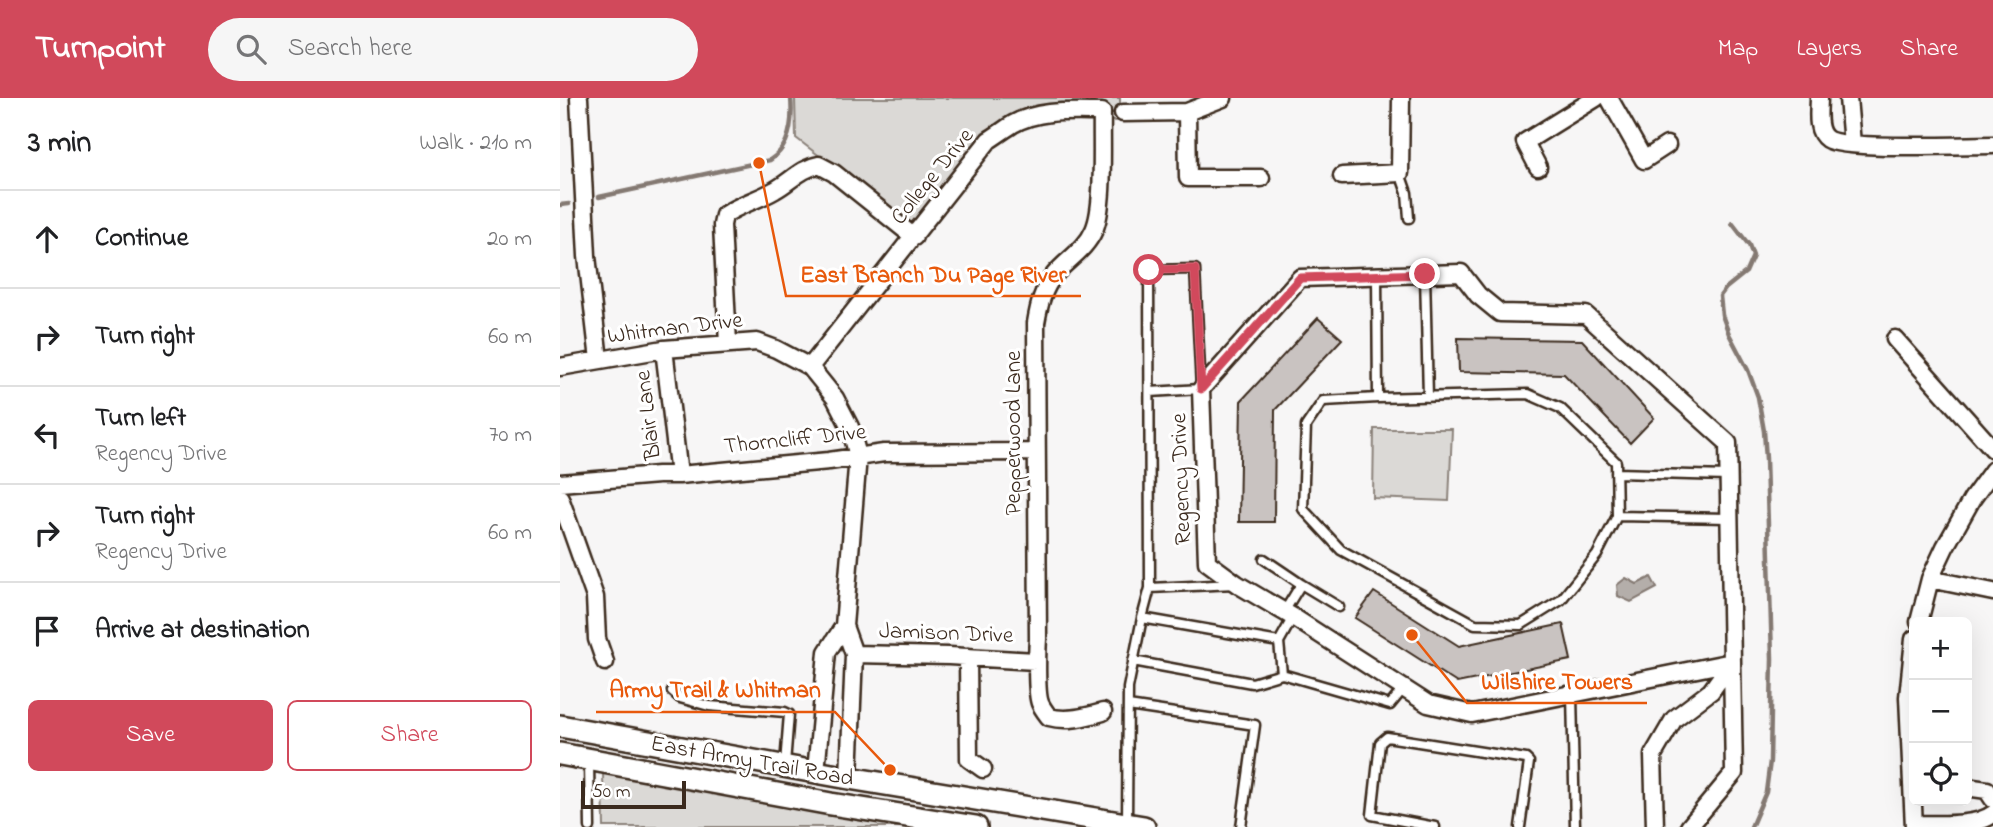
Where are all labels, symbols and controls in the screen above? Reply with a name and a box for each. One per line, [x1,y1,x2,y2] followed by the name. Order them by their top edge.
[208,18,698,81] search box
[35,25,166,73] text: Turnpoint
[232,30,270,68] icon: search
[288,30,412,68] text: Search here
[1718,32,1758,67] text: Map
[1796,32,1862,67] text: Layers
[1900,32,1958,67] text: Share
[884,121,984,233] street label: College Drive
[28,122,91,166] text: 3 min
[419,127,532,160] text: Walk · 210 m
[28,220,66,258] icon: ahead
[95,220,188,258] text: Continue
[487,223,532,256] text: 20 m
[786,251,1081,296] callout: East Branch Du Page River
[1133,254,1164,285] route start
[1409,258,1440,289] route end
[800,259,1067,295] text: East Branch Du Page River
[605,304,745,354] street label: Whitman Drive
[28,318,66,356] icon: right
[95,318,195,356] text: Turn right
[488,321,532,354] text: 60 m
[998,350,1031,515] street label: Pepperwood Lane
[627,368,671,463] street label: Blair Lane
[95,400,186,438] text: Turn left
[1163,412,1203,545] street label: Regency Drive
[28,416,66,454] icon: left
[722,416,869,464] street label: Thorncliff Drive
[489,419,532,452] text: 70 m
[95,438,227,471] text: Regency Drive
[95,498,195,536] text: Turn right
[28,514,66,552] icon: right
[488,517,532,550] text: 60 m
[95,536,227,569] text: Regency Drive
[28,612,66,650] icon: arrive
[95,612,310,650] text: Arrive at destination
[878,615,1014,653] street label: Jamison Drive
[1909,617,1972,806] map controls
[1909,617,1972,680] button: +
[1467,658,1647,703] callout: Wilshire Towers
[1481,666,1633,701] text: Wilshire Towers
[596,667,835,712] callout: Army Trail & Whitman
[609,674,821,710] text: Army Trail & Whitman
[1909,680,1972,743] button: −
[28,700,273,771] button: Save
[287,700,532,771] button: Share
[647,728,856,798] street label: East Army Trail Road
[1909,743,1972,806] button: locate
[581,778,686,810] scale bar
[592,779,631,806] text: 50 m

